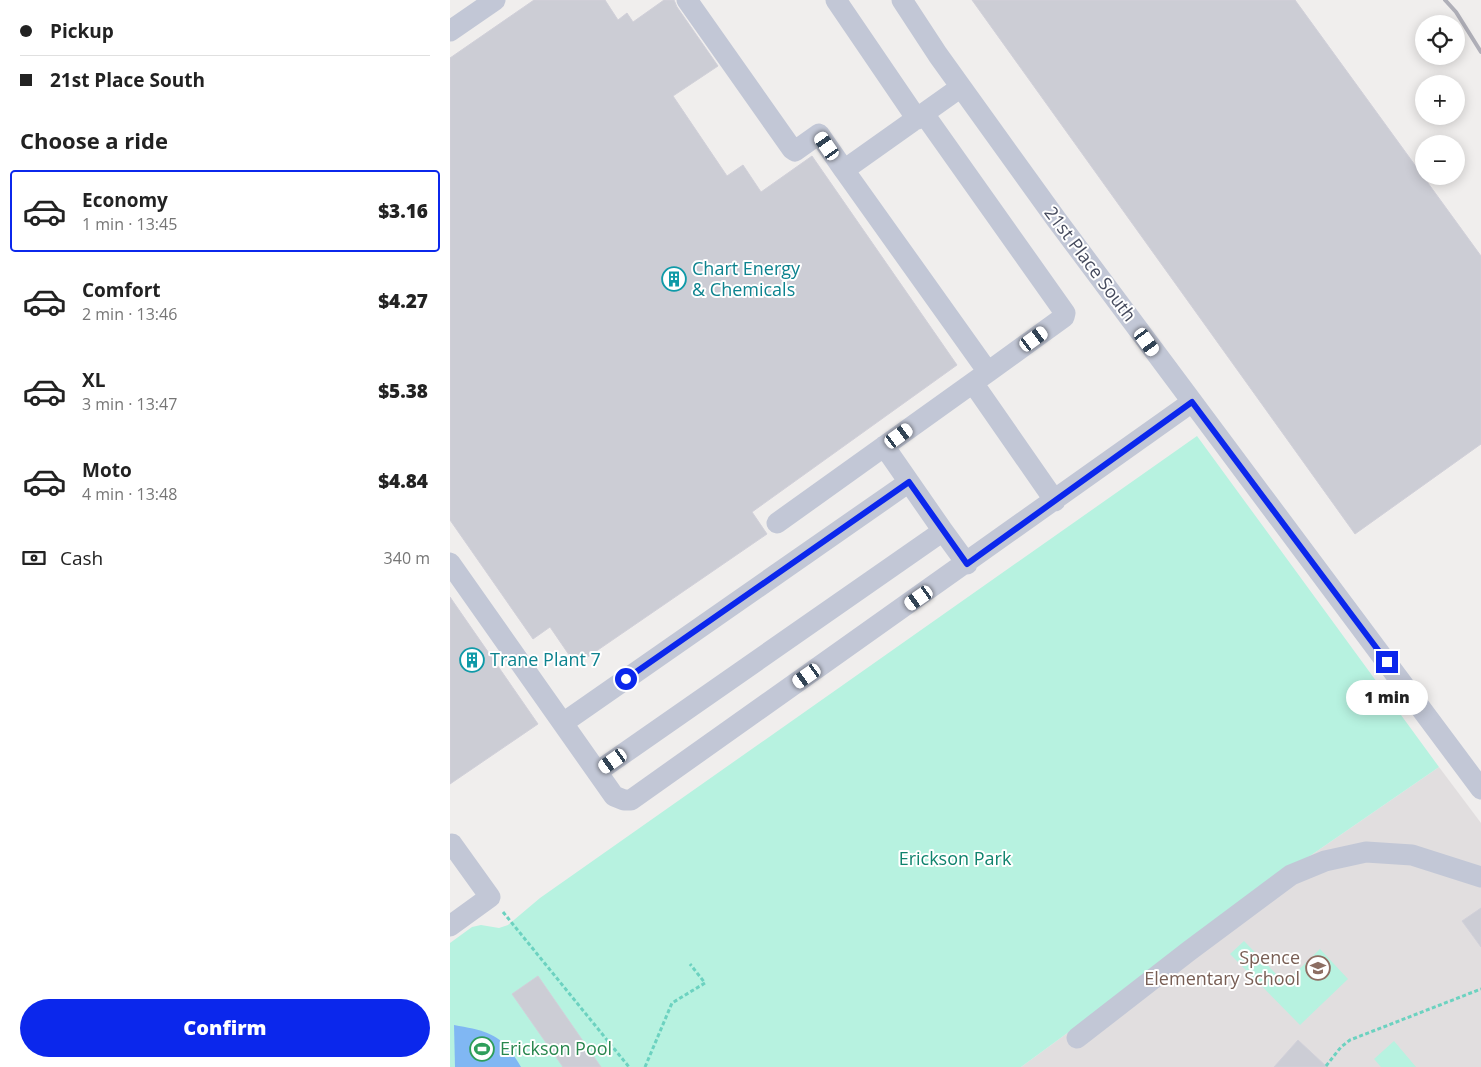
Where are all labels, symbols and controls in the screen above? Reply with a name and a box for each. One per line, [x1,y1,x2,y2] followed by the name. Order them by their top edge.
[1415,15,1465,185] map controls
[1415,15,1465,65] button: locate
[50,18,114,44] text: Pickup
[50,67,205,93] text: 21st Place South
[1415,75,1465,125] button: +
[20,125,168,155] text: Choose a ride
[812,129,841,163] car
[1415,135,1465,185] button: −
[82,187,168,213] text: Economy
[22,189,67,234] icon: car
[378,198,428,224] text: $3.16
[1040,201,1142,326] street label: 21st Place South
[82,213,177,235] text: 1 min · 13:45
[692,256,801,301] place label: Chart Energy & Chemicals
[661,266,687,292] building icon: Chart Energy & Chemicals
[82,277,161,303] text: Comfort
[22,279,67,324] icon: car
[378,288,428,314] text: $4.27
[82,303,177,325] text: 2 min · 13:46
[1017,324,1050,354] car
[1132,325,1161,359] car
[82,367,105,393] text: XL
[22,369,67,414] icon: car
[378,378,428,404] text: $5.38
[82,393,177,415] text: 3 min · 13:47
[882,421,915,451] car
[82,457,132,483] text: Moto
[22,459,67,504] icon: car
[378,468,428,494] text: $4.84
[82,483,177,505] text: 4 min · 13:48
[20,544,48,572] icon: cash
[60,545,103,571] text: Cash
[384,547,430,569] text: 340 m
[902,583,935,613] car
[459,647,485,673] building icon: Trane Plant 7
[490,647,601,671] place label: Trane Plant 7
[1376,651,1398,673] route end
[790,661,823,691] car
[615,668,637,690] route start
[1346,680,1428,714] callout: 1 min
[1364,686,1410,708] text: 1 min
[596,746,629,776] car
[899,846,1012,870] park label: Erickson Park
[1144,945,1300,990] place label: Spence Elementary School
[1305,955,1331,981] school or university icon: Spence Elementary School
[20,999,430,1057] button: Confirm
[469,1036,495,1062] sports icon: Erickson Pool
[500,1036,612,1060] place label: Erickson Pool

